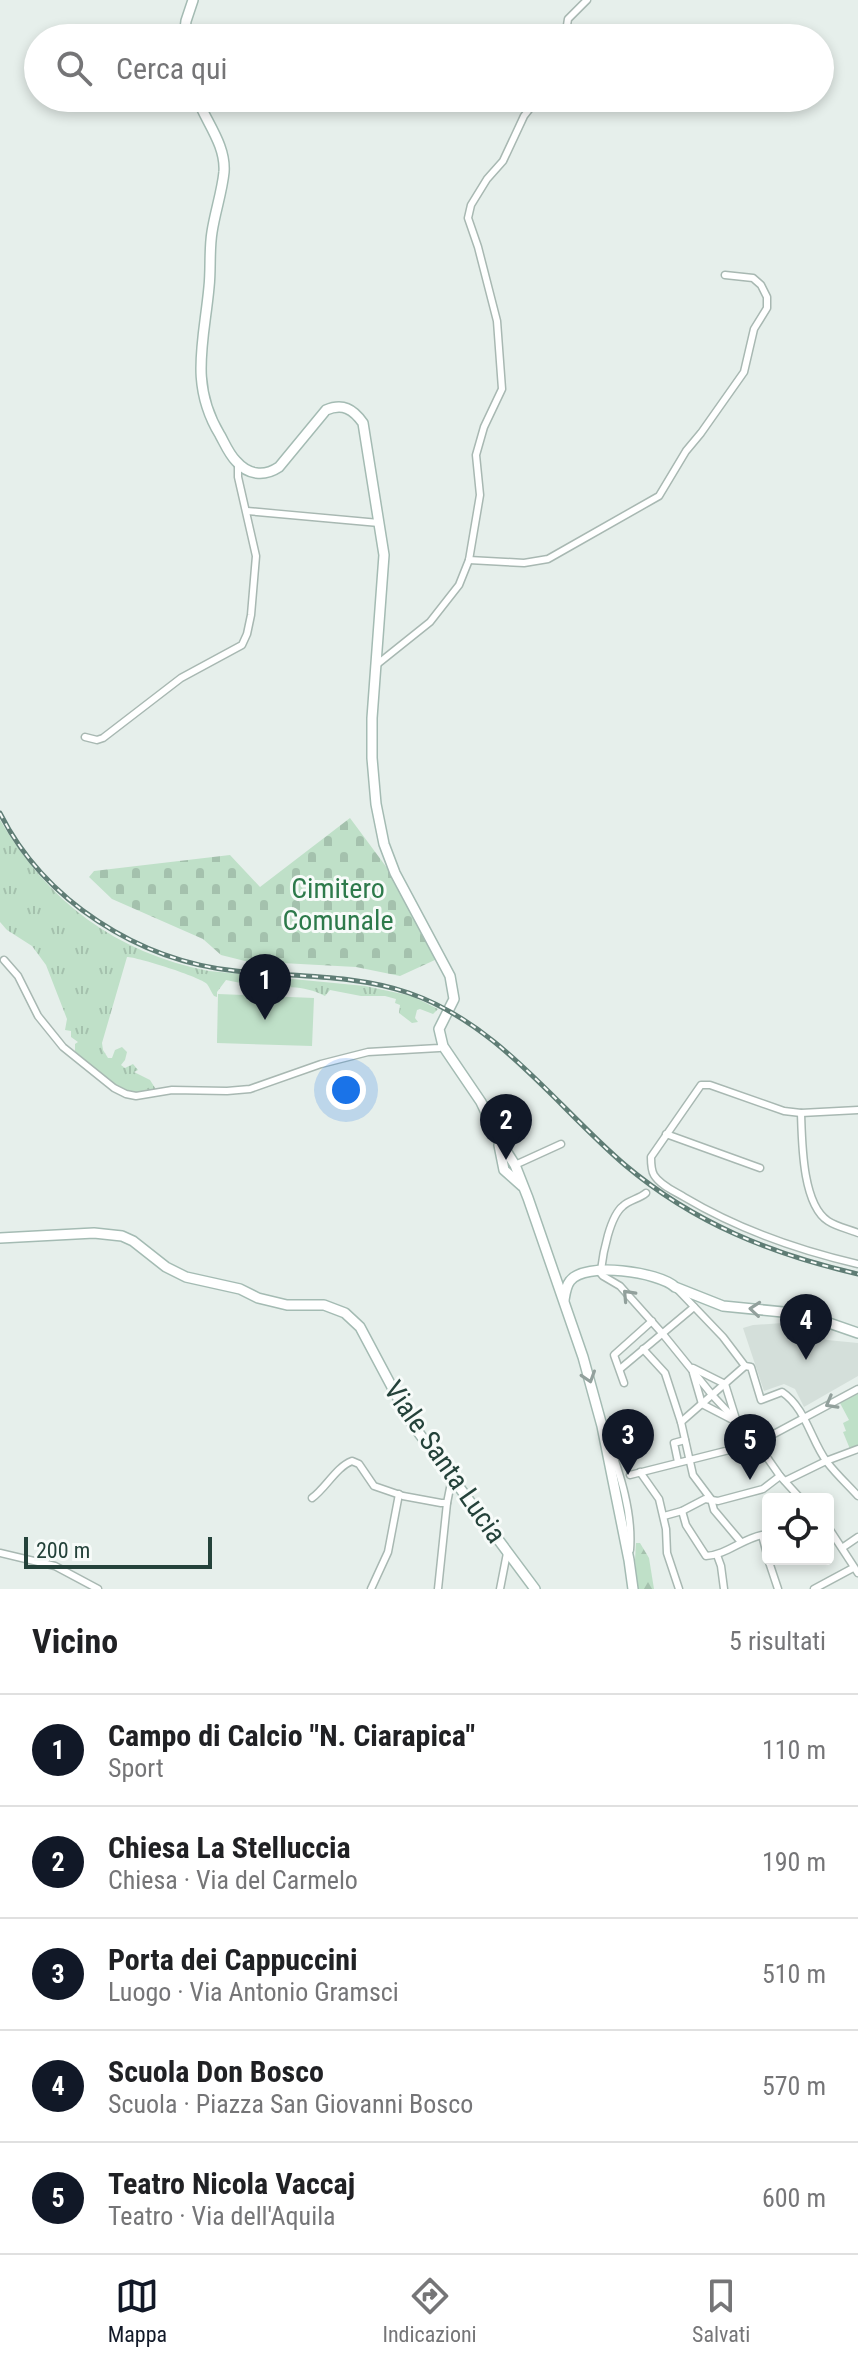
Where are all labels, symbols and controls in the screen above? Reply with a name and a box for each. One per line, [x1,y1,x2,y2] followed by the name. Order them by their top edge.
[24,24,834,112] search box
[52,46,96,90] icon: search
[116,51,227,86] text: Cerca qui
[282,872,394,937] park label: Cimitero Comunale
[239,954,291,1020] pin: 1
[326,1070,366,1110] your location
[480,1094,532,1160] pin: 2
[624,1290,638,1305] one-way arrow
[780,1294,832,1360] pin: 4
[748,1300,761,1317] one-way arrow
[580,1369,596,1383] one-way arrow
[377,1375,513,1549] street label: Viale Santa Lucia
[825,1394,839,1409] one-way arrow
[602,1409,654,1475] pin: 3
[724,1414,776,1480] pin: 5
[762,1493,834,1565] map controls
[762,1493,834,1565] button: locate
[24,1533,212,1569] scale bar
[36,1538,90,1563] text: 200 m
[32,1621,118,1661] text: Vicino
[729,1626,826,1656] text: 5 risultati
[108,1718,475,1753] text: Campo di Calcio "N. Ciarapica"
[51,1735,65,1765] text: 1
[762,1735,826,1765] text: 110 m
[108,1753,164,1783] text: Sport
[108,1830,351,1865] text: Chiesa La Stelluccia
[51,1847,65,1877] text: 2
[762,1847,826,1877] text: 190 m
[108,1865,358,1895] text: Chiesa · Via del Carmelo
[108,1942,358,1977] text: Porta dei Cappuccini
[51,1959,65,1989] text: 3
[762,1959,826,1989] text: 510 m
[108,1977,399,2007] text: Luogo · Via Antonio Gramsci
[108,2054,324,2089] text: Scuola Don Bosco
[51,2071,65,2101] text: 4
[762,2071,826,2101] text: 570 m
[108,2089,473,2119] text: Scuola · Piazza San Giovanni Bosco
[108,2166,355,2201] text: Teatro Nicola Vaccaj
[51,2183,65,2213] text: 5
[762,2183,826,2213] text: 600 m
[108,2201,336,2231] text: Teatro · Via dell'Aquila
[108,2274,167,2347] tab: Mappa
[382,2274,477,2347] tab: Indicazioni
[692,2274,750,2347] tab: Salvati

